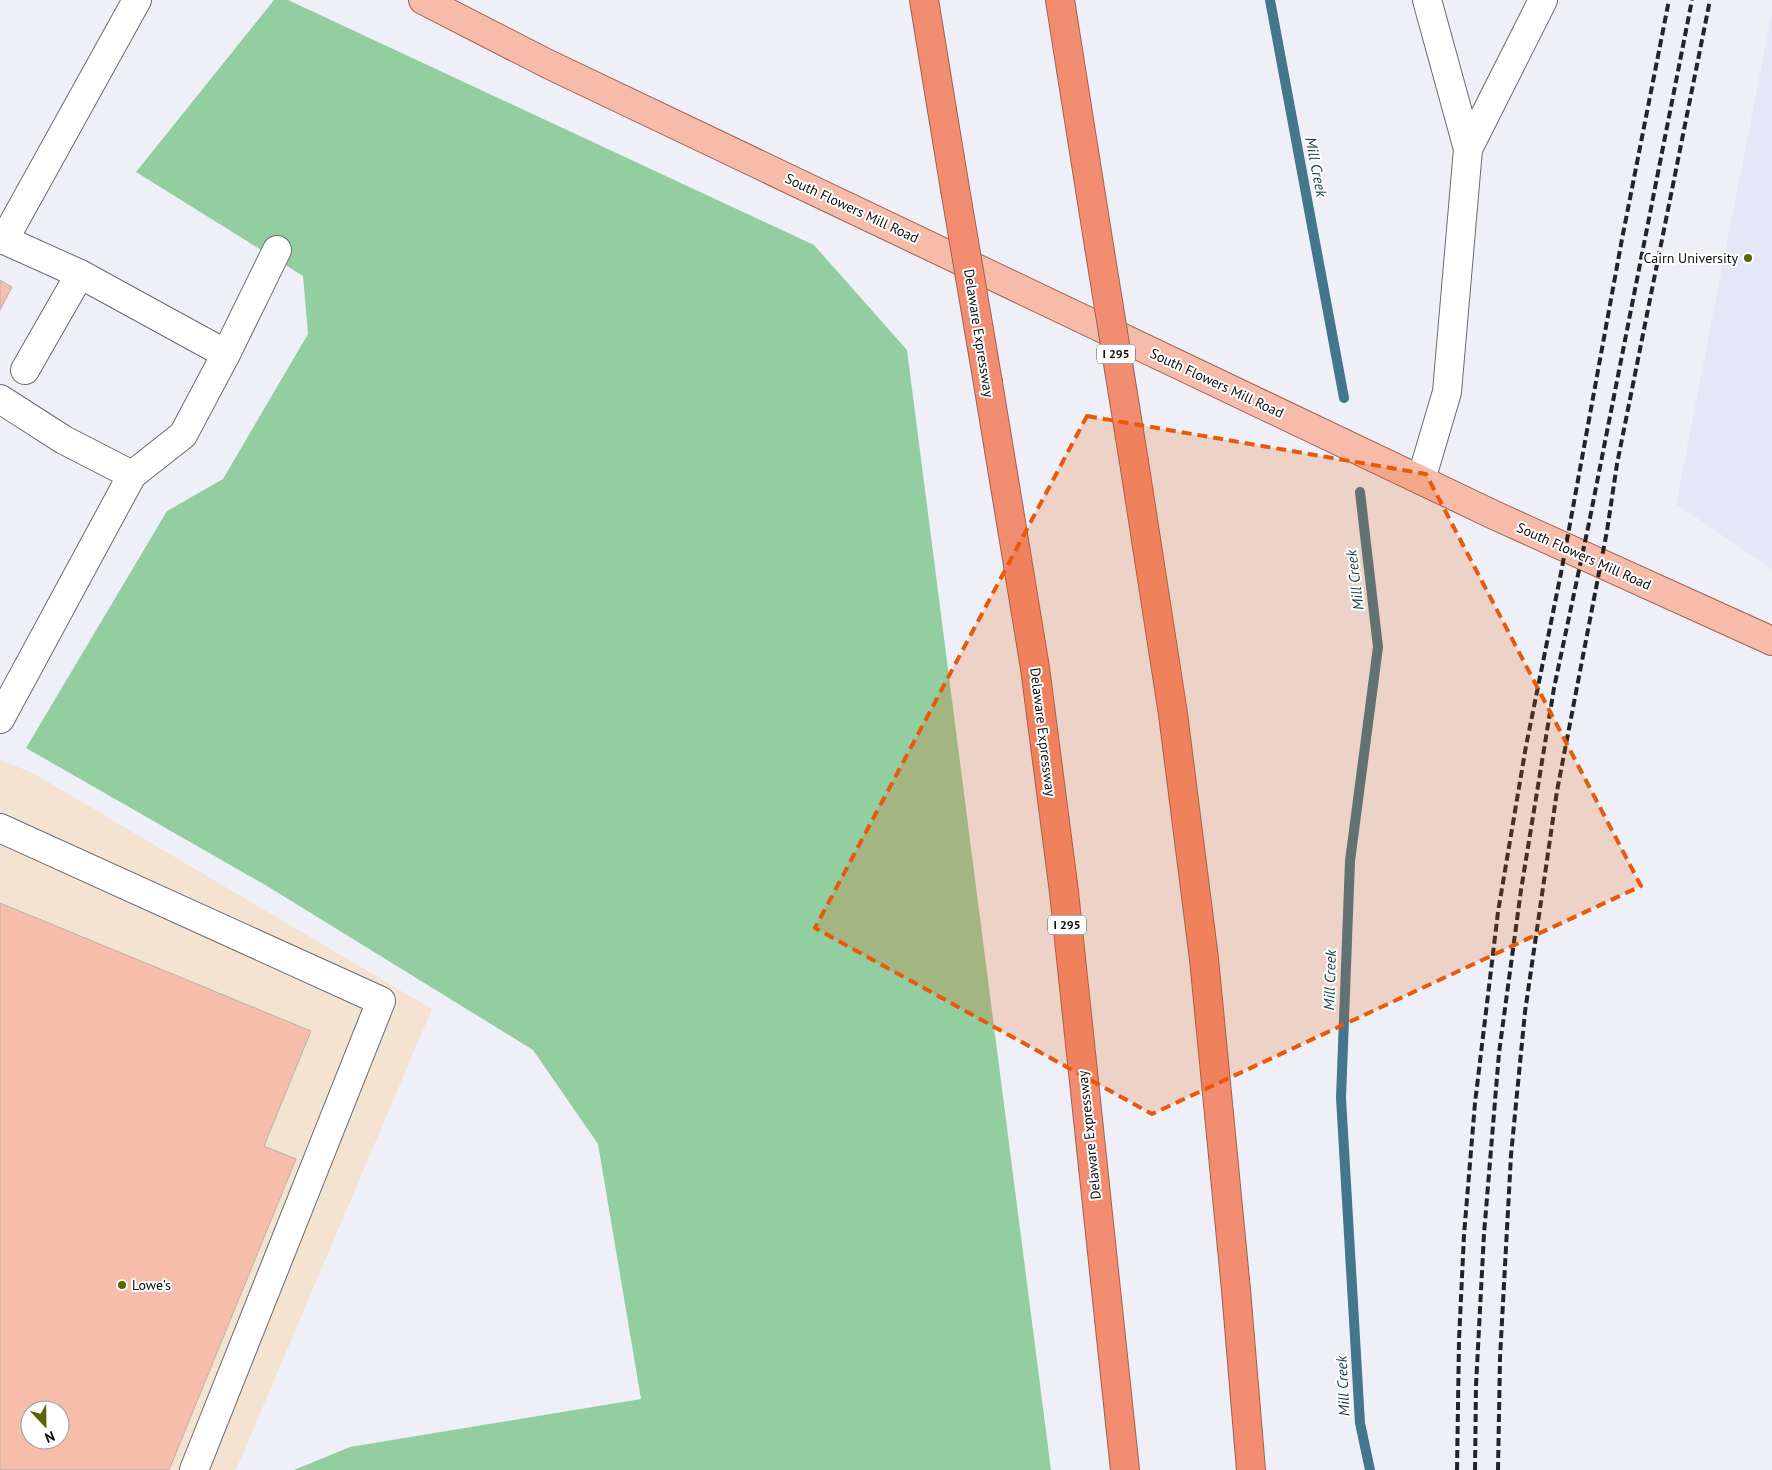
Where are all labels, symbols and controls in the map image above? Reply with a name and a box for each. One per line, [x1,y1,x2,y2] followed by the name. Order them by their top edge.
[1301,135,1332,200] water label: Mill Creek
[782,169,922,247] street label: South Flowers Mill Road
[1643,249,1738,267] place label: Cairn University
[1742,252,1754,264] marker: Cairn University
[960,267,998,399] street label: Delaware Expressway
[1097,344,1135,364] road number: I 295
[1147,344,1287,422] street label: South Flowers Mill Road
[1514,518,1654,594] street label: South Flowers Mill Road
[1341,548,1368,611] water label: Mill Creek
[1026,666,1060,798] street label: Delaware Expressway
[1048,916,1086,934] road number: I 295
[1319,948,1340,1011] water label: Mill Creek
[1073,1069,1105,1201] street label: Delaware Expressway
[132,1276,171,1294] place label: Lowe's
[116,1279,128,1291] marker: Lowe's
[1331,1354,1354,1417] water label: Mill Creek
[20,1400,70,1450] north arrow
[42,1427,58,1447] text: N

